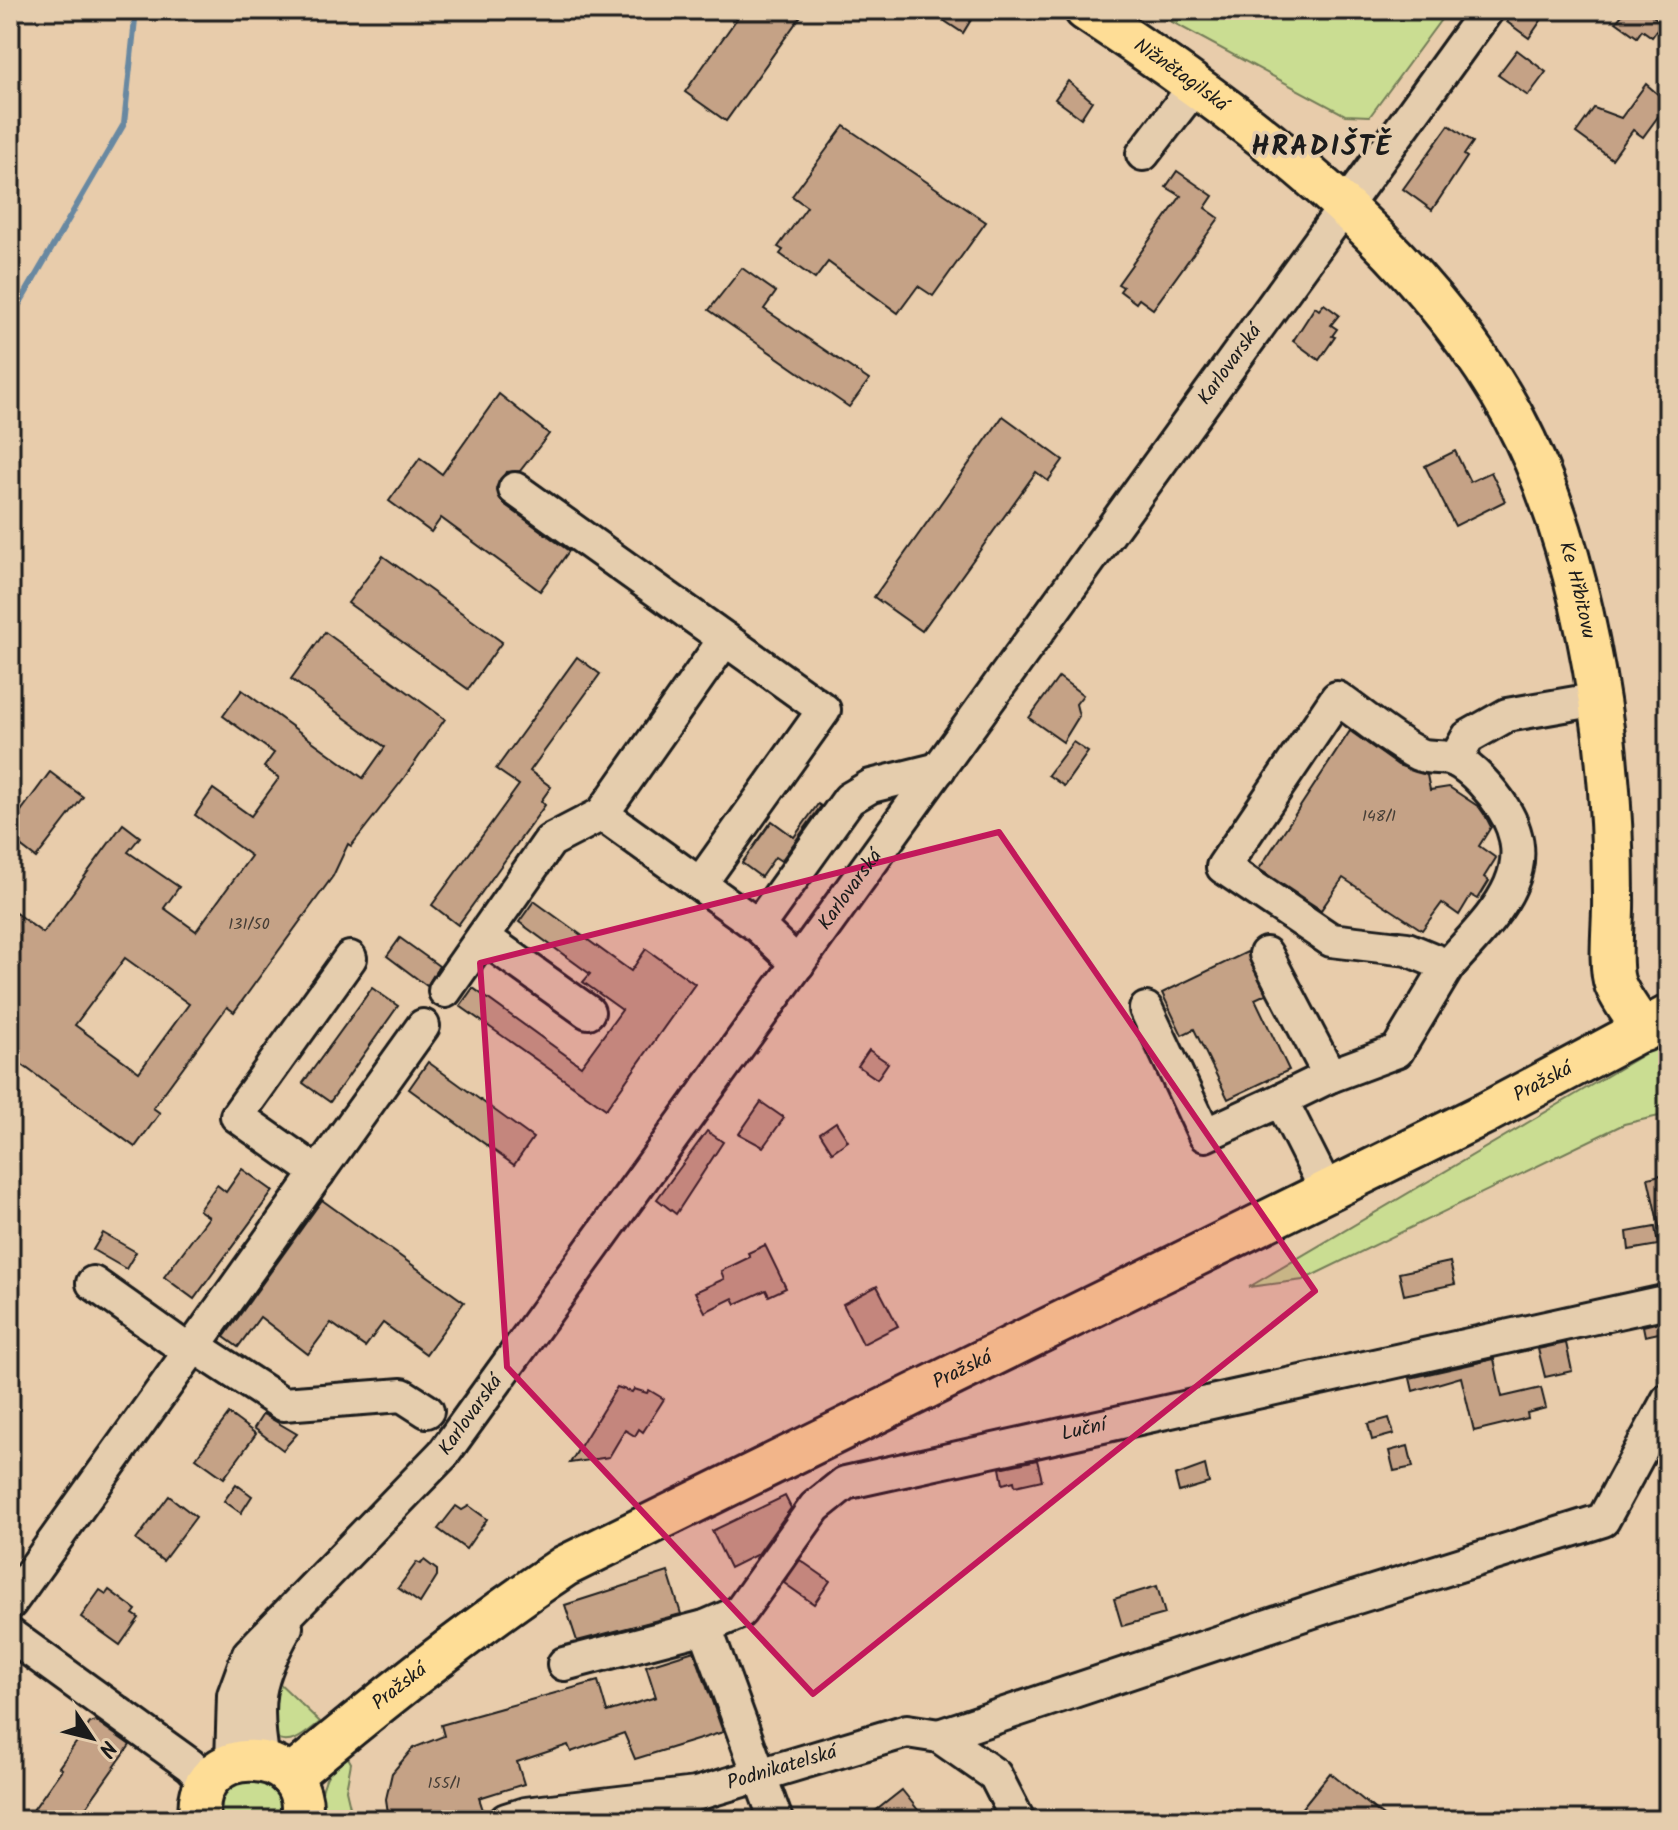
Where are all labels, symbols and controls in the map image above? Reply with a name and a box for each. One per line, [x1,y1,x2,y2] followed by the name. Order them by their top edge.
[1127,31,1236,122] street label: Nižnětagilská
[1251,125,1393,170] district label: HRADIŠTĚ
[1190,317,1272,412] street label: Karlovarská
[1549,538,1604,642] street label: Ke Hřbitovu
[1362,804,1396,829] house number: 148/1
[810,842,892,938] street label: Karlovarská
[228,912,270,937] house number: 131/50
[1508,1053,1580,1111] street label: Pražská
[927,1341,999,1399] street label: Pražská
[431,1367,512,1463] street label: Karlovarská
[1059,1409,1112,1451] street label: Luční
[365,1654,436,1719] street label: Pražská
[52,1698,132,1778] north arrow
[88,1732,125,1764] text: N
[723,1736,842,1800] street label: Podnikatelská
[428,1771,460,1796] house number: 155/1

